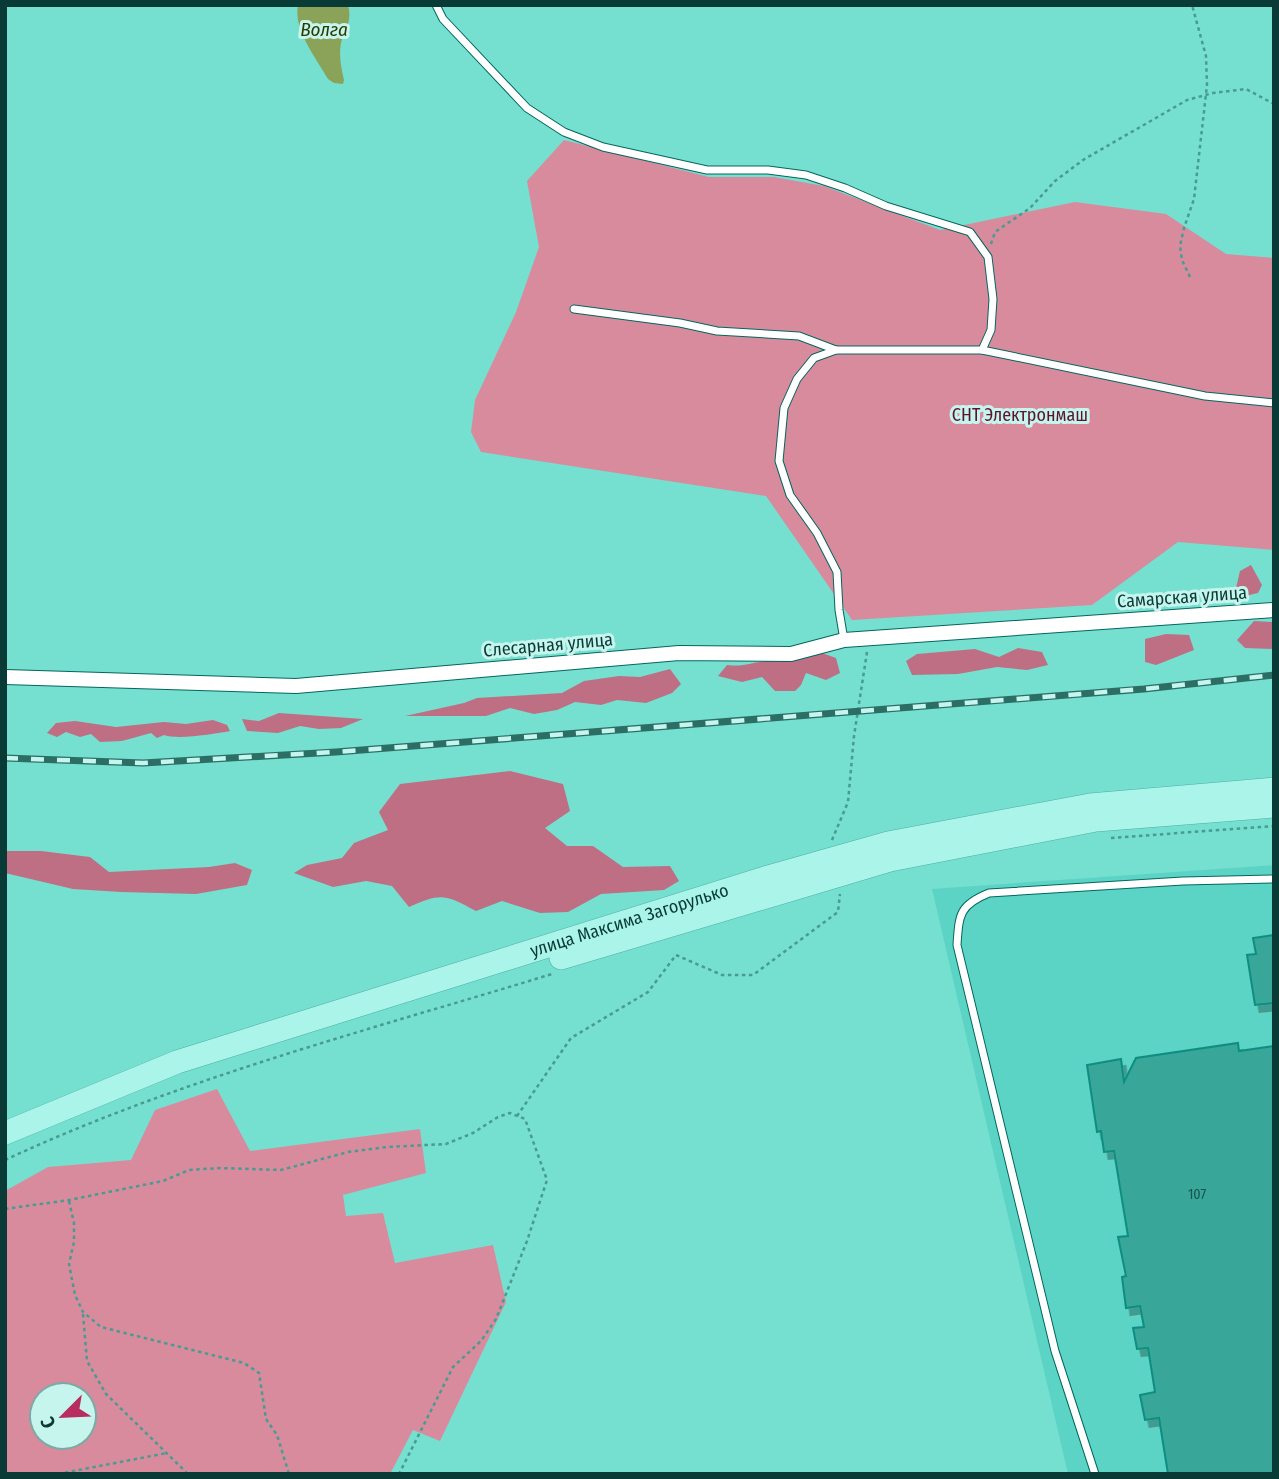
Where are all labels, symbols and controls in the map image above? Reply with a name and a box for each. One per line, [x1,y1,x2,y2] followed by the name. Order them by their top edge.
[300,18,348,41] water label: Волга
[952,404,1088,426] park label: СНТ Электронмаш
[1116,581,1248,613] street label: Самарская улица
[482,628,614,662] street label: Слесарная улица
[527,879,731,962] street label: улица Максима Загорулько
[1188,1186,1206,1203] house number: 107
[28,1381,98,1451] north arrow
[35,1413,60,1432] text: С

